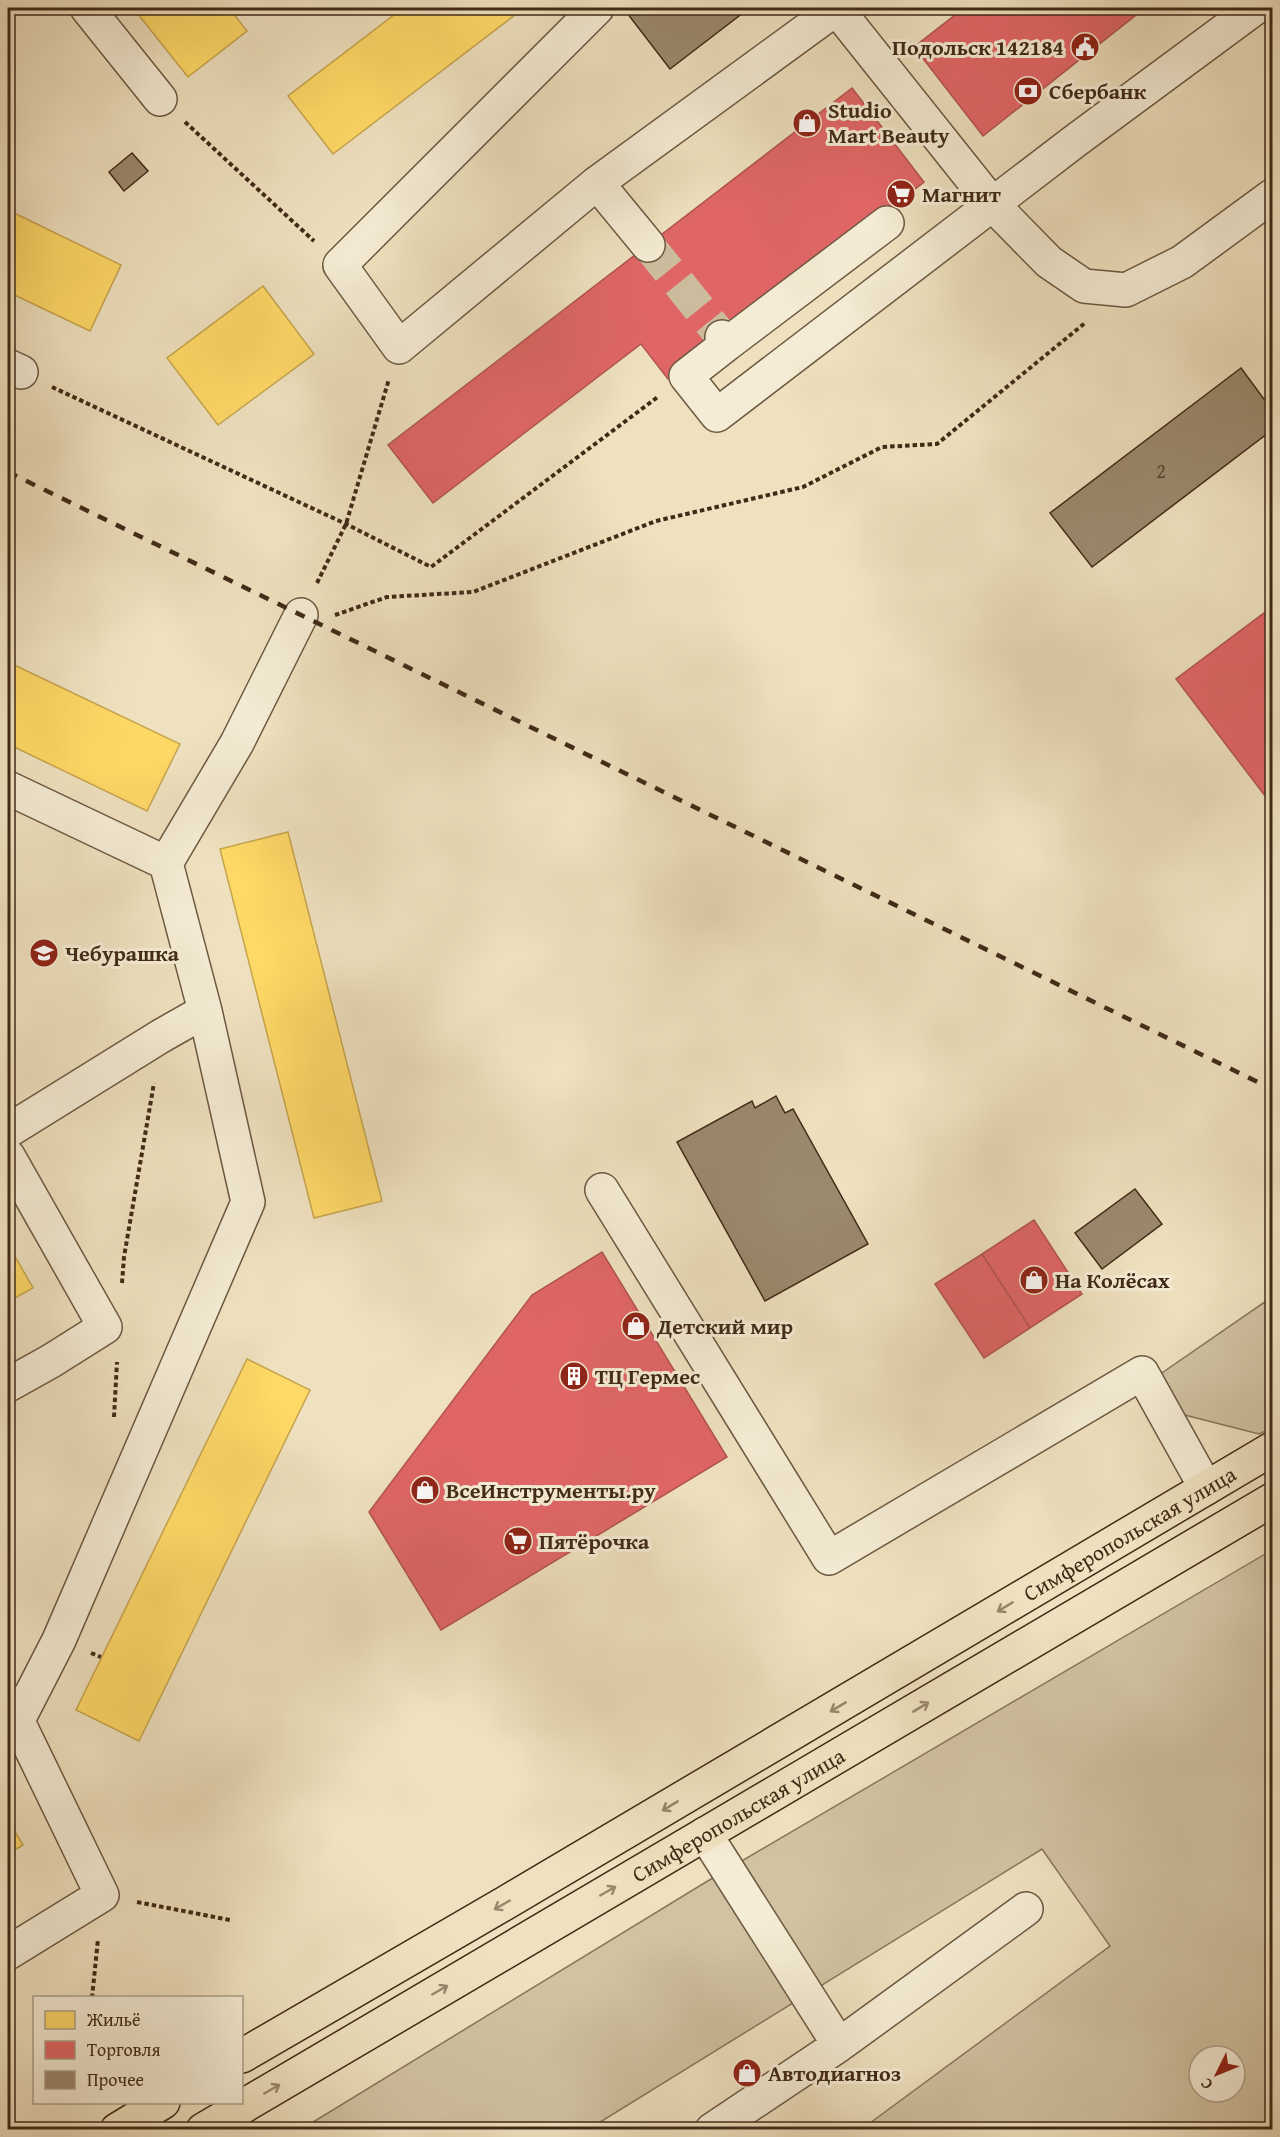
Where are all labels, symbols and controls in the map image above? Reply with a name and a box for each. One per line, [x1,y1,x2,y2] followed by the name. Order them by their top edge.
[892,31,1064,63] place label: Подольск 142184
[1069,31,1101,63] public building icon: Подольск 142184
[1012,75,1044,107] bank icon: Сбербанк
[1049,75,1146,107] place label: Сбербанк
[828,94,950,151] place label: Studio Mart Beauty
[791,107,823,139] shop icon: Studio Mart Beauty
[885,178,917,210] supermarket icon: Магнит
[922,178,1001,210] place label: Магнит
[1156,456,1166,485] house number: 2
[28,937,60,969] school or university icon: Чебурашка
[65,937,180,969] place label: Чебурашка
[1018,1264,1050,1296] shop icon: На Колёсах
[1055,1264,1170,1296] place label: На Колёсах
[620,1310,652,1342] shop icon: Детский мир
[656,1310,793,1342] place label: Детский мир
[558,1360,590,1392] building icon: ТЦ Гермес
[595,1360,700,1392] place label: ТЦ Гермес
[1017,1458,1242,1609] street label: Симферопольская улица
[409,1474,441,1506] shop icon: ВсеИнструменты.ру
[446,1474,656,1506] place label: ВсеИнструменты.ру
[502,1525,534,1557] supermarket icon: Пятёрочка
[539,1525,650,1557] place label: Пятёрочка
[997,1601,1014,1613] one-way arrow
[912,1700,929,1712] one-way arrow
[830,1701,847,1713] one-way arrow
[626,1739,851,1890] street label: Симферопольская улица
[662,1800,679,1812] one-way arrow
[599,1885,616,1897] one-way arrow
[494,1899,511,1911] one-way arrow
[431,1984,448,1996] one-way arrow
[33,1996,243,2104] legend
[86,2006,141,2033] text: Жильё
[87,2036,161,2063] text: Торговля
[1187,2044,1247,2104] north arrow
[731,2057,763,2089] shop icon: Автодиагноз
[768,2057,901,2089] place label: Автодиагноз
[87,2066,144,2093] text: Прочее
[1194,2073,1218,2096] text: С
[263,2083,280,2095] one-way arrow

